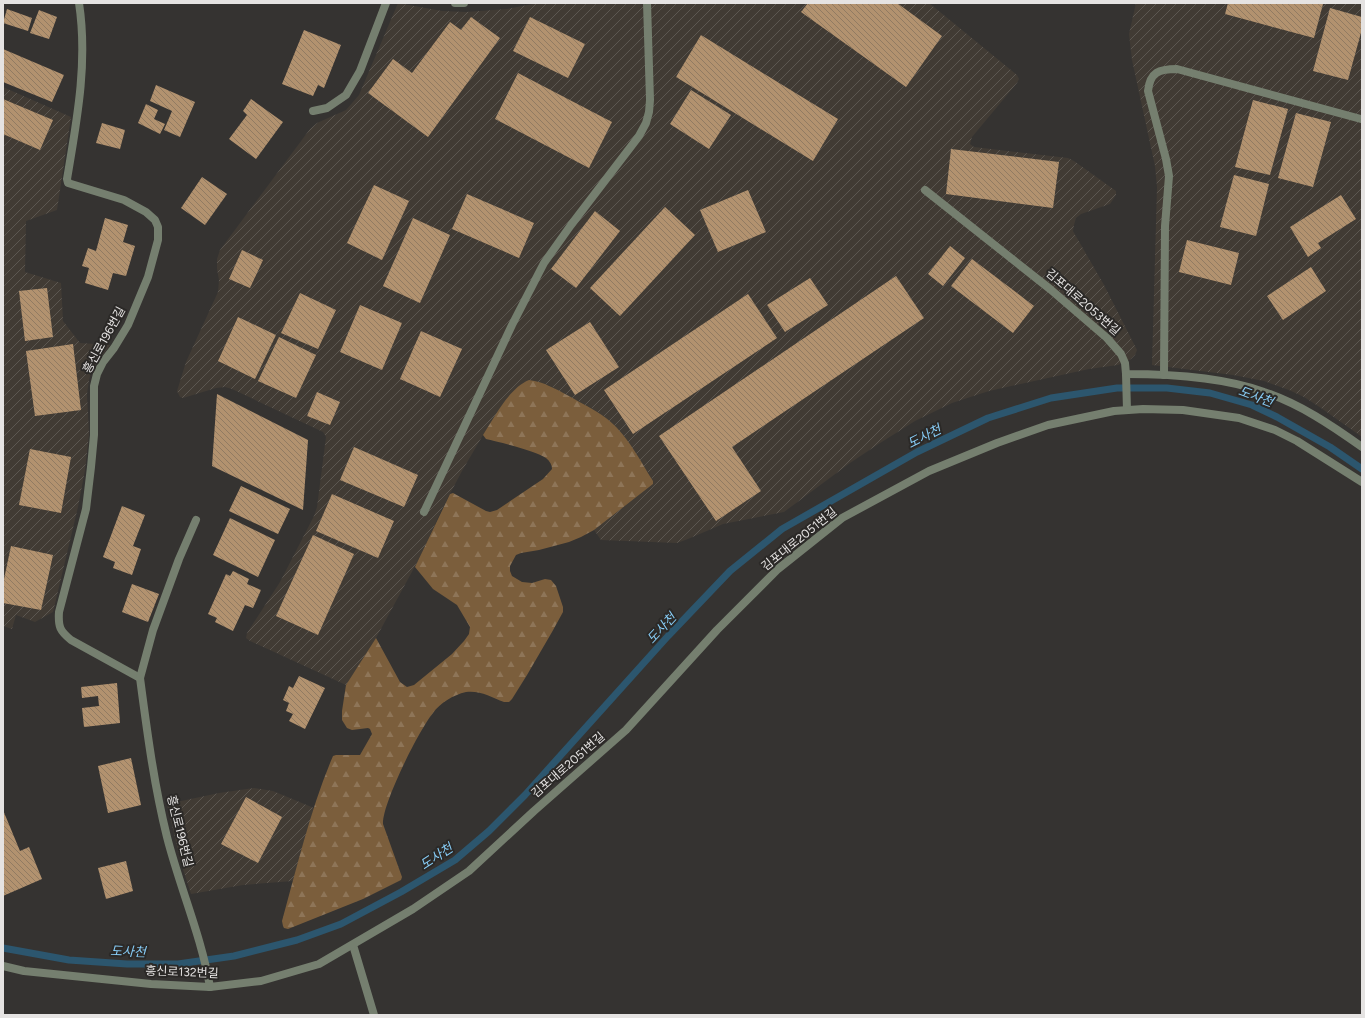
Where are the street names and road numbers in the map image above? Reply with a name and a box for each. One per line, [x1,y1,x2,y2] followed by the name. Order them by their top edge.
[1043,266,1123,338] street label: 김포대로2053번길
[80,304,128,376] street label: 흥신로196번길
[759,504,839,574] street label: 김포대로2051번길
[529,729,607,801] street label: 김포대로2051번길
[164,794,196,868] street label: 흥신로196번길
[145,964,219,980] street label: 흥신로132번길

